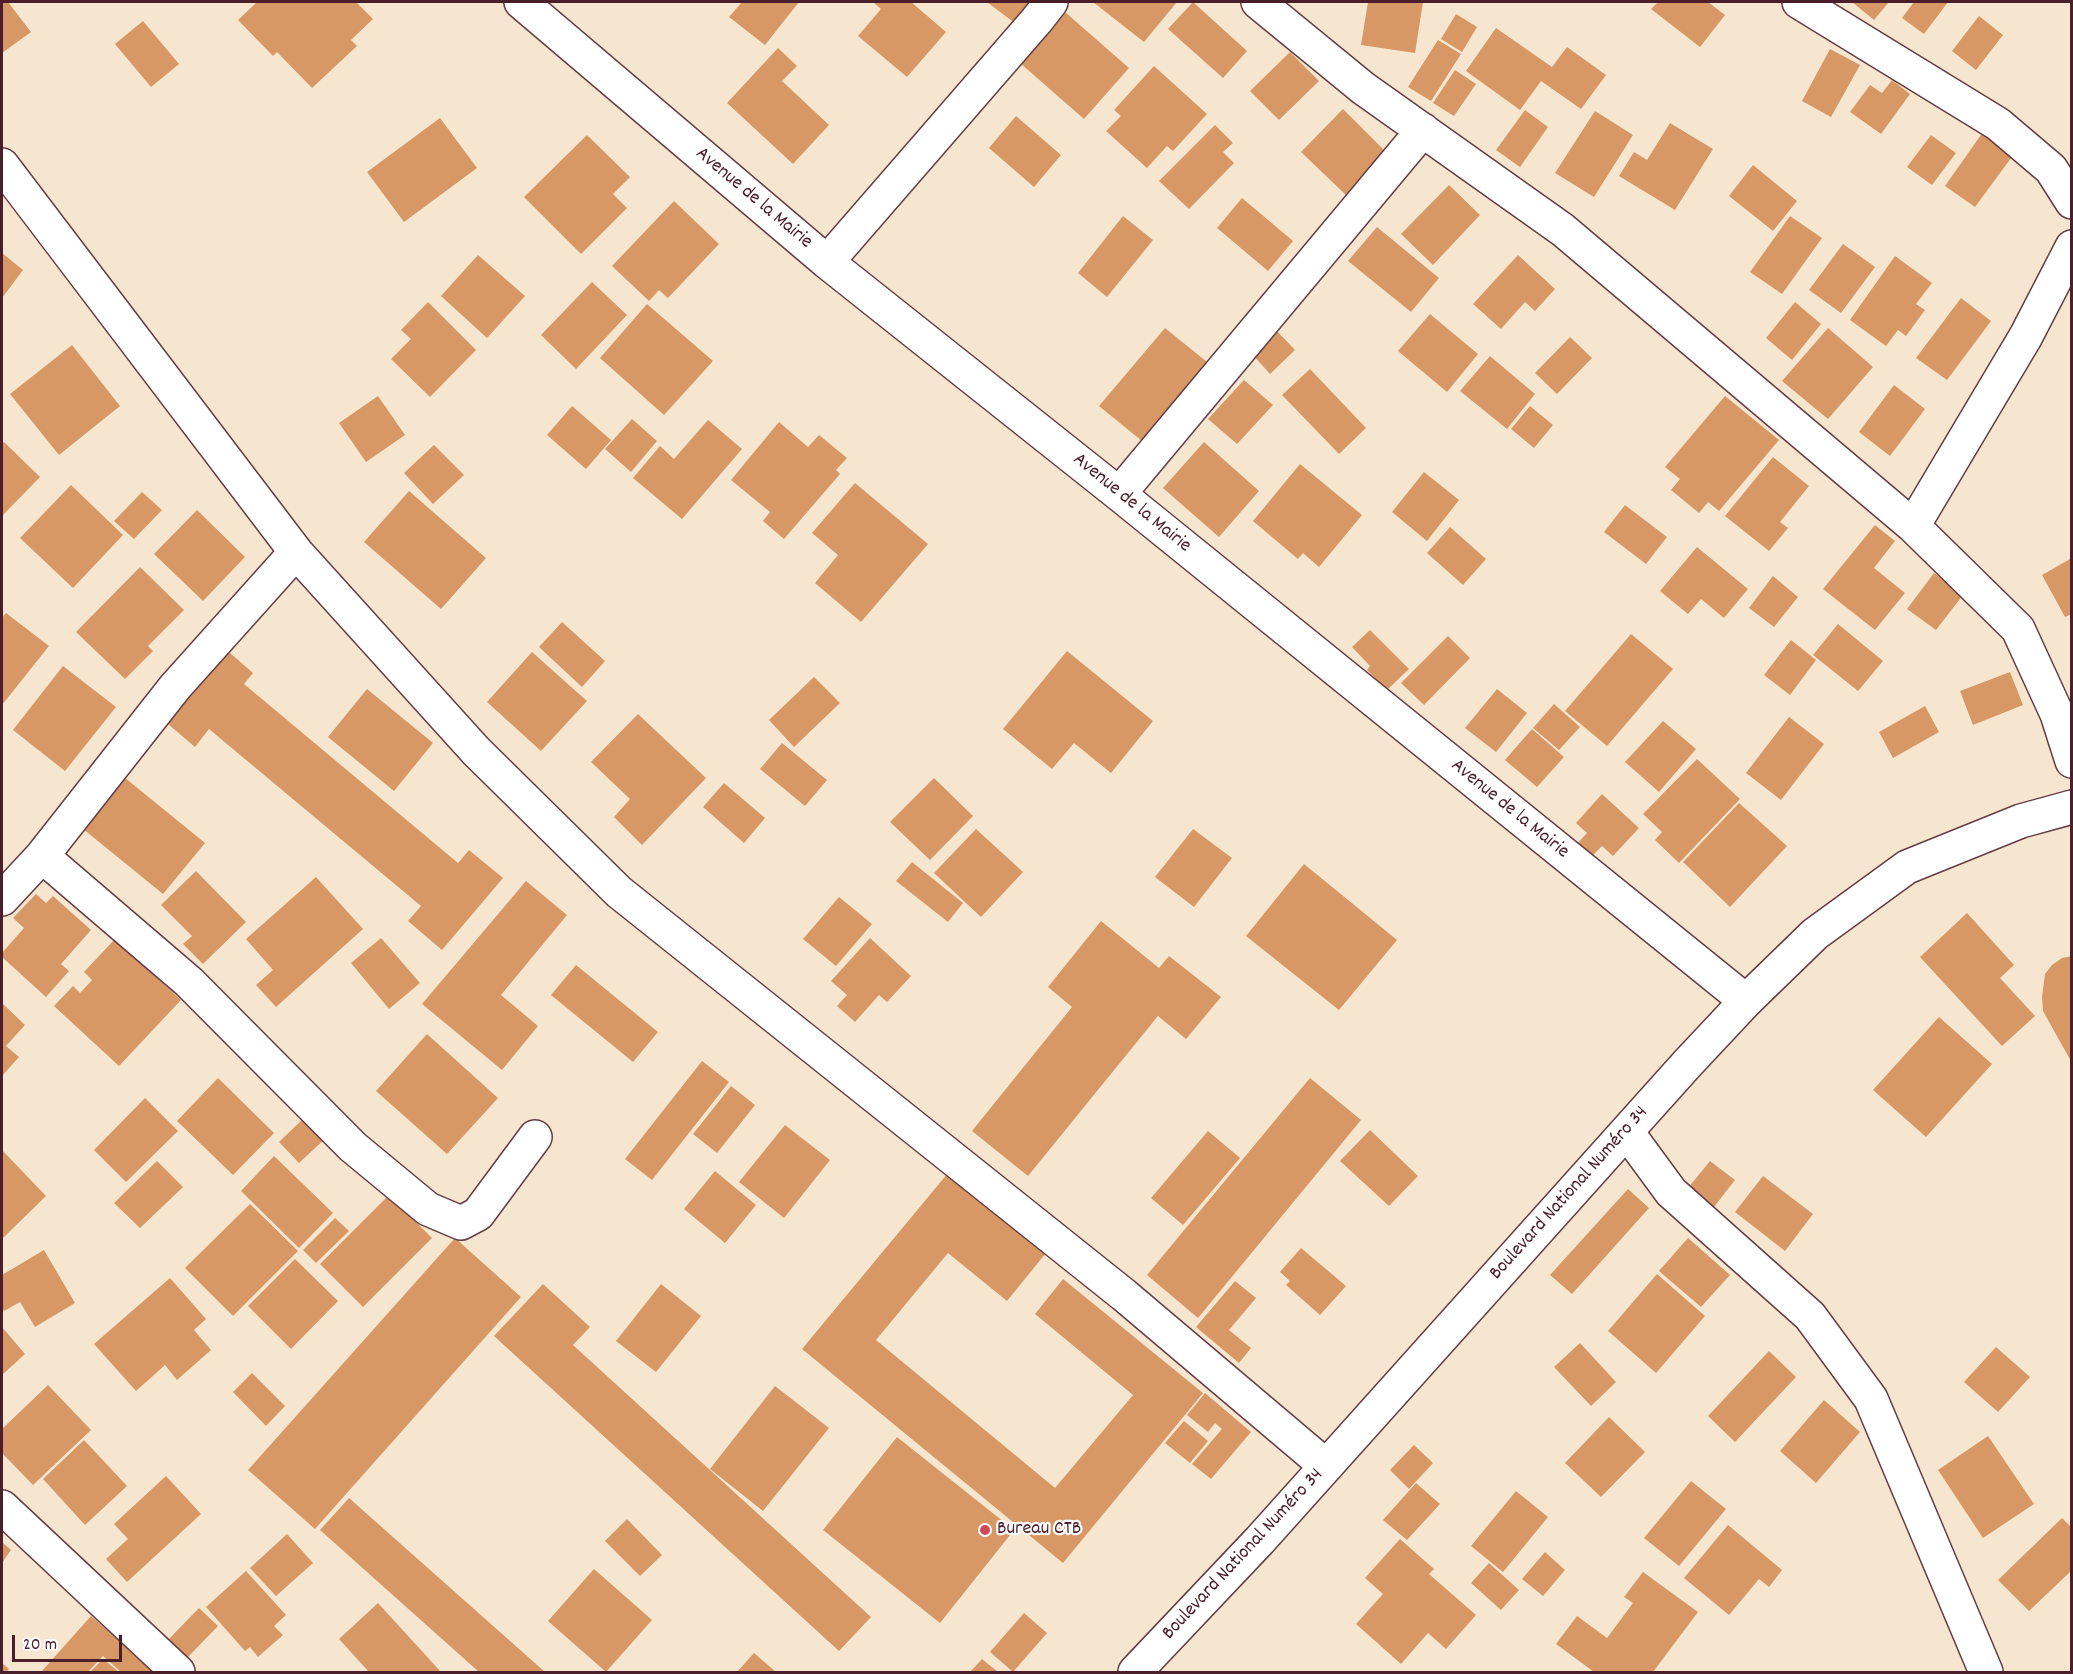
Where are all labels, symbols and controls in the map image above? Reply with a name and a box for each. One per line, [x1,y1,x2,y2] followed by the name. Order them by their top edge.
[690,143,816,255] street label: Avenue de la Mairie
[1067,449,1195,559] street label: Avenue de la Mairie
[1445,755,1573,865] street label: Avenue de la Mairie
[1486,1102,1654,1286] street label: Boulevard National Numéro 34
[1158,1464,1330,1646] street label: Boulevard National Numéro 34
[997,1518,1081,1542] place label: Bureau CTB
[978,1523,992,1537] marker: Bureau CTB
[15,1623,124,1661] scale bar
[23,1633,57,1658] text: 20 m

